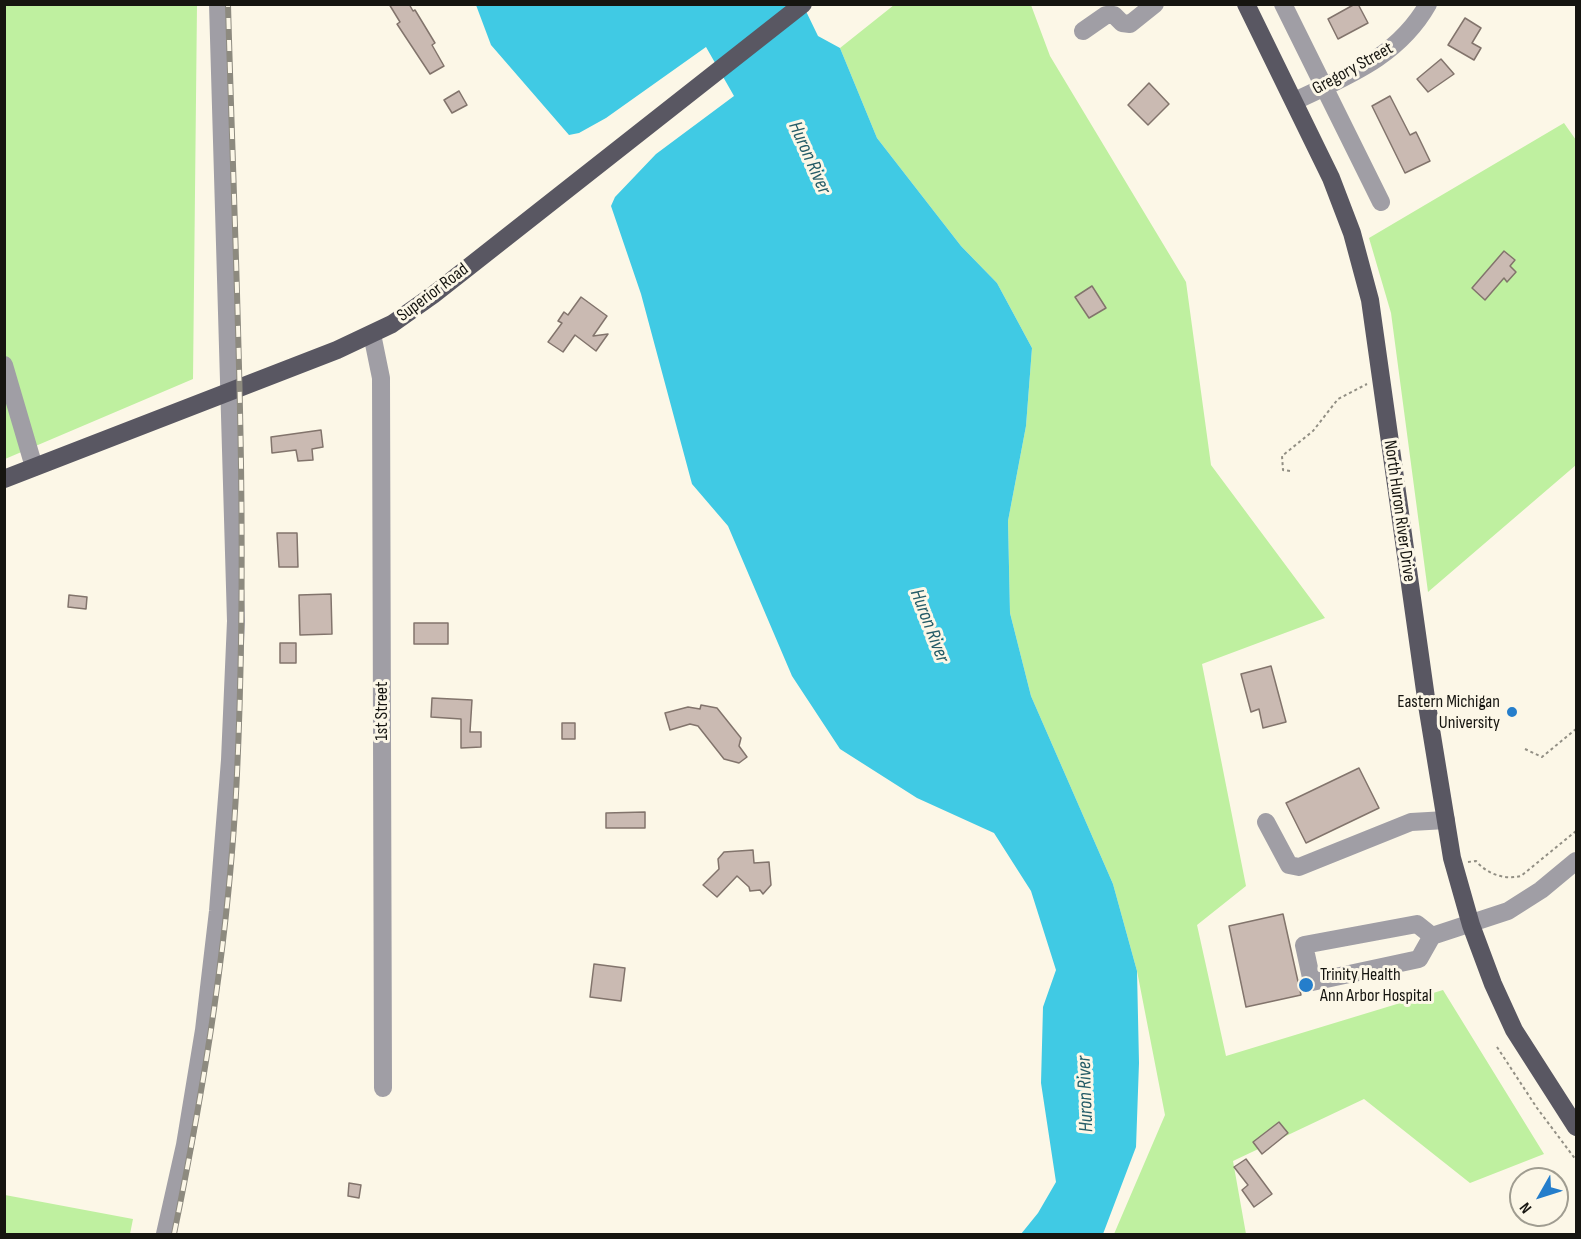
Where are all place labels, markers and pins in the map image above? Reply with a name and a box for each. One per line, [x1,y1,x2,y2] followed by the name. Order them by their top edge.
[1397,691,1500,734] place label: Eastern Michigan University
[1505,705,1519,719] marker: Eastern Michigan University
[1320,964,1432,1006] place label: Trinity Health Ann Arbor Hospital
[1297,976,1315,994] marker: Trinity Health Ann Arbor Hospital

